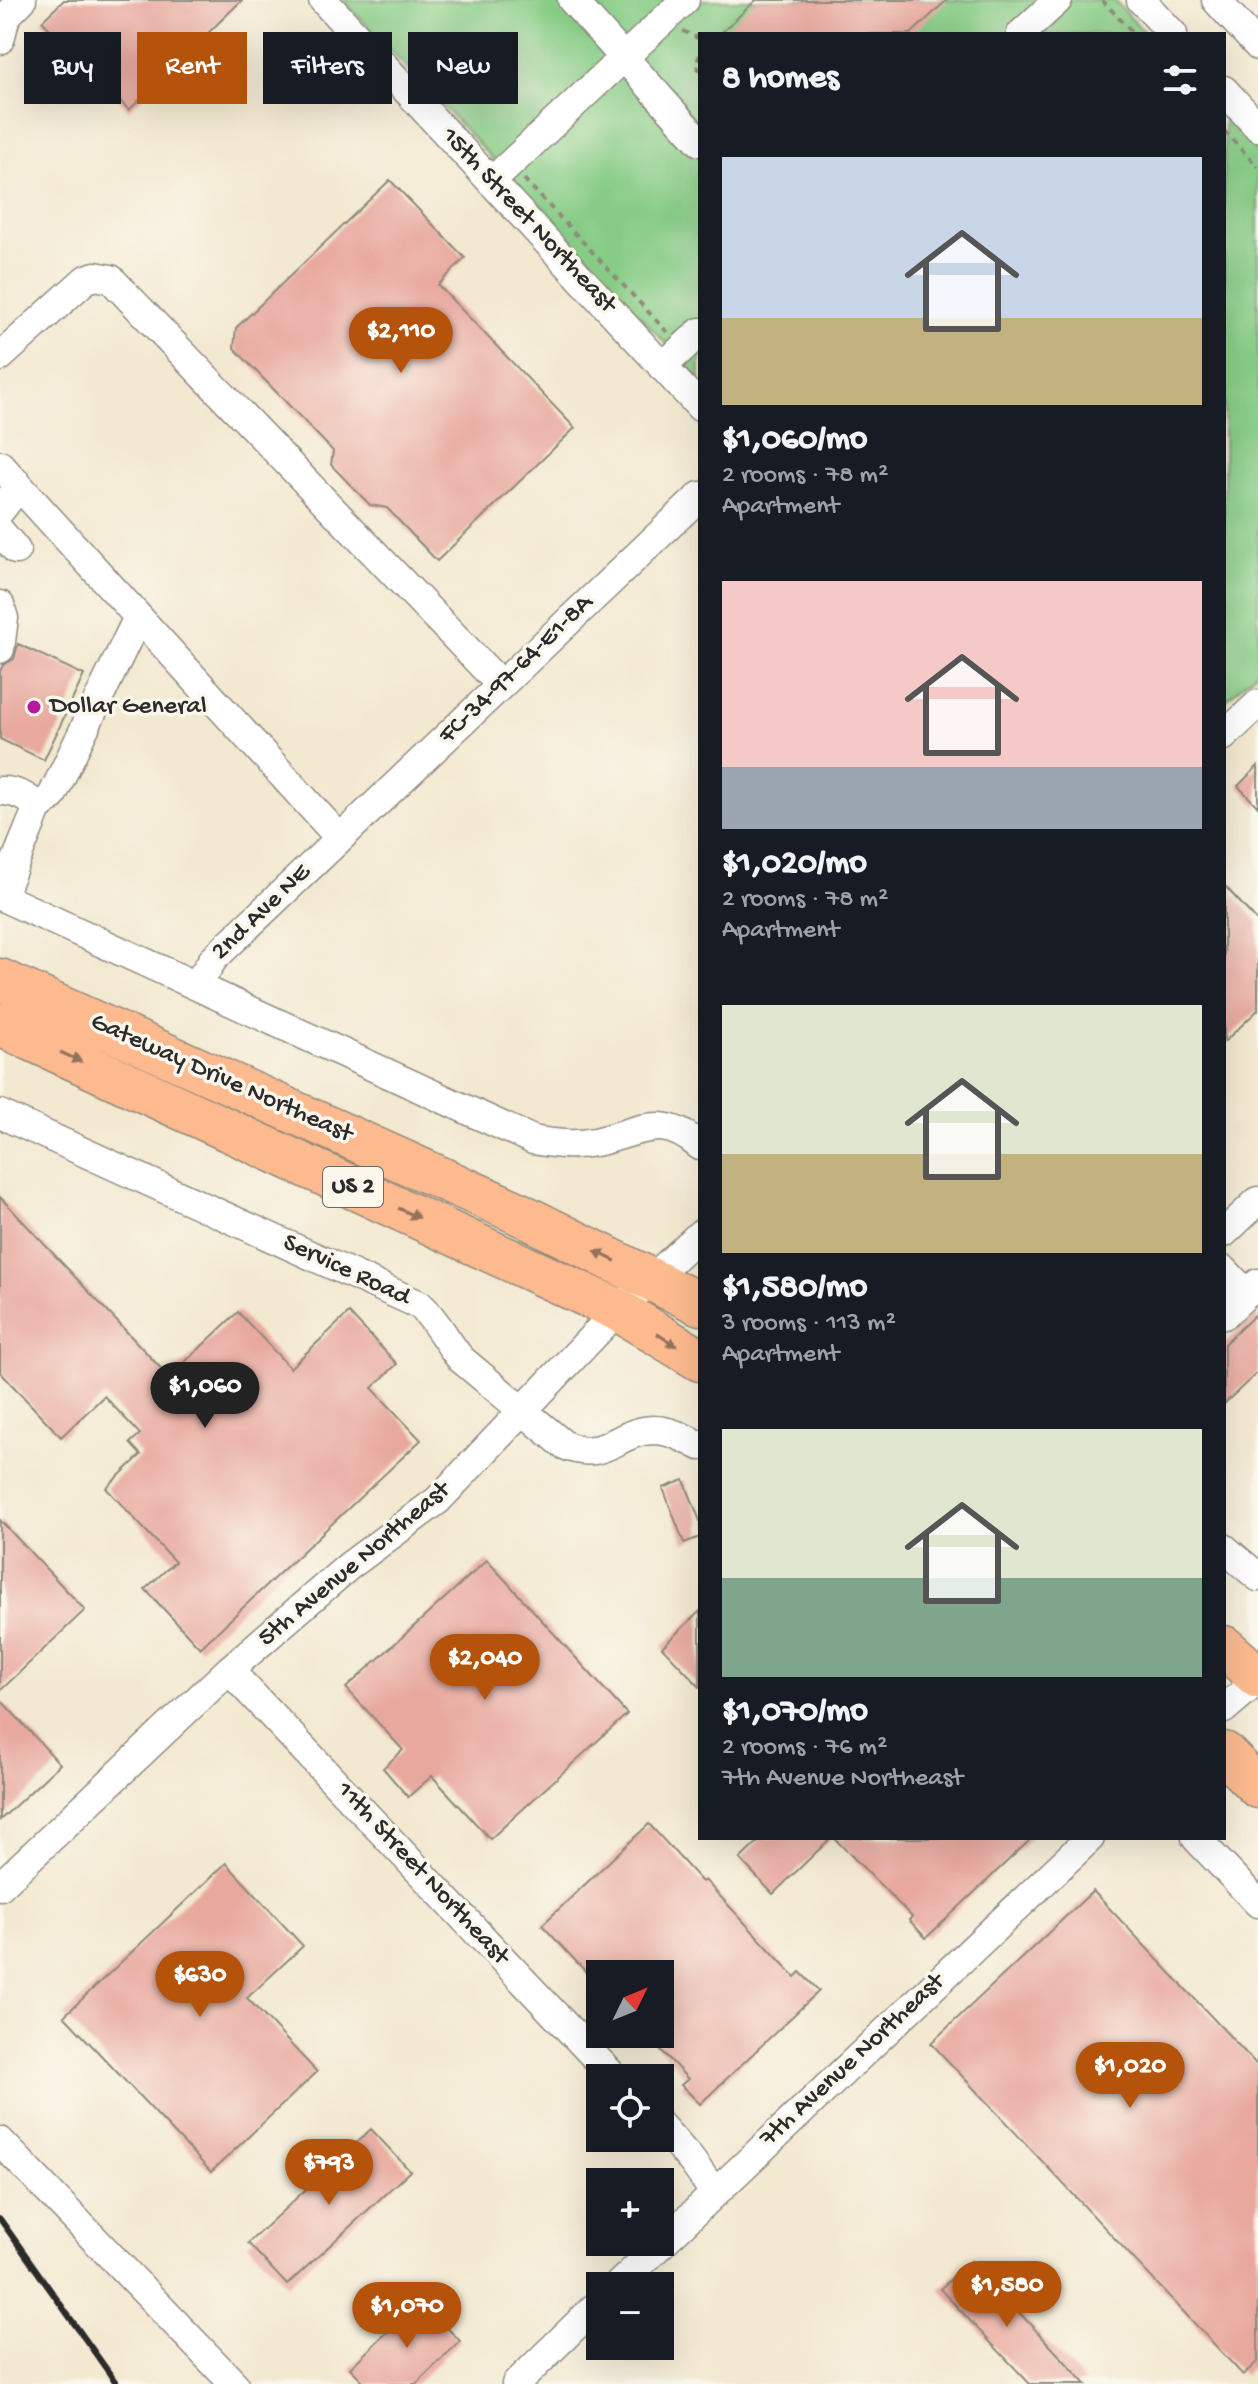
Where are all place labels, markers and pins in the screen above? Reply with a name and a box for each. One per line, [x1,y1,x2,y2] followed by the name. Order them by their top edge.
[336,307,466,375] pin: $2,110
[48,692,207,723] place label: Dollar General
[25,698,43,716] marker: Dollar General
[140,1362,270,1430] pin: $1,060
[420,1634,550,1702] pin: $2,040
[153,1951,247,2019] pin: $630
[1065,2042,1195,2110] pin: $1,020
[282,2139,376,2207] pin: $793
[942,2261,1072,2329] pin: $1,580
[342,2282,472,2350] pin: $1,070

